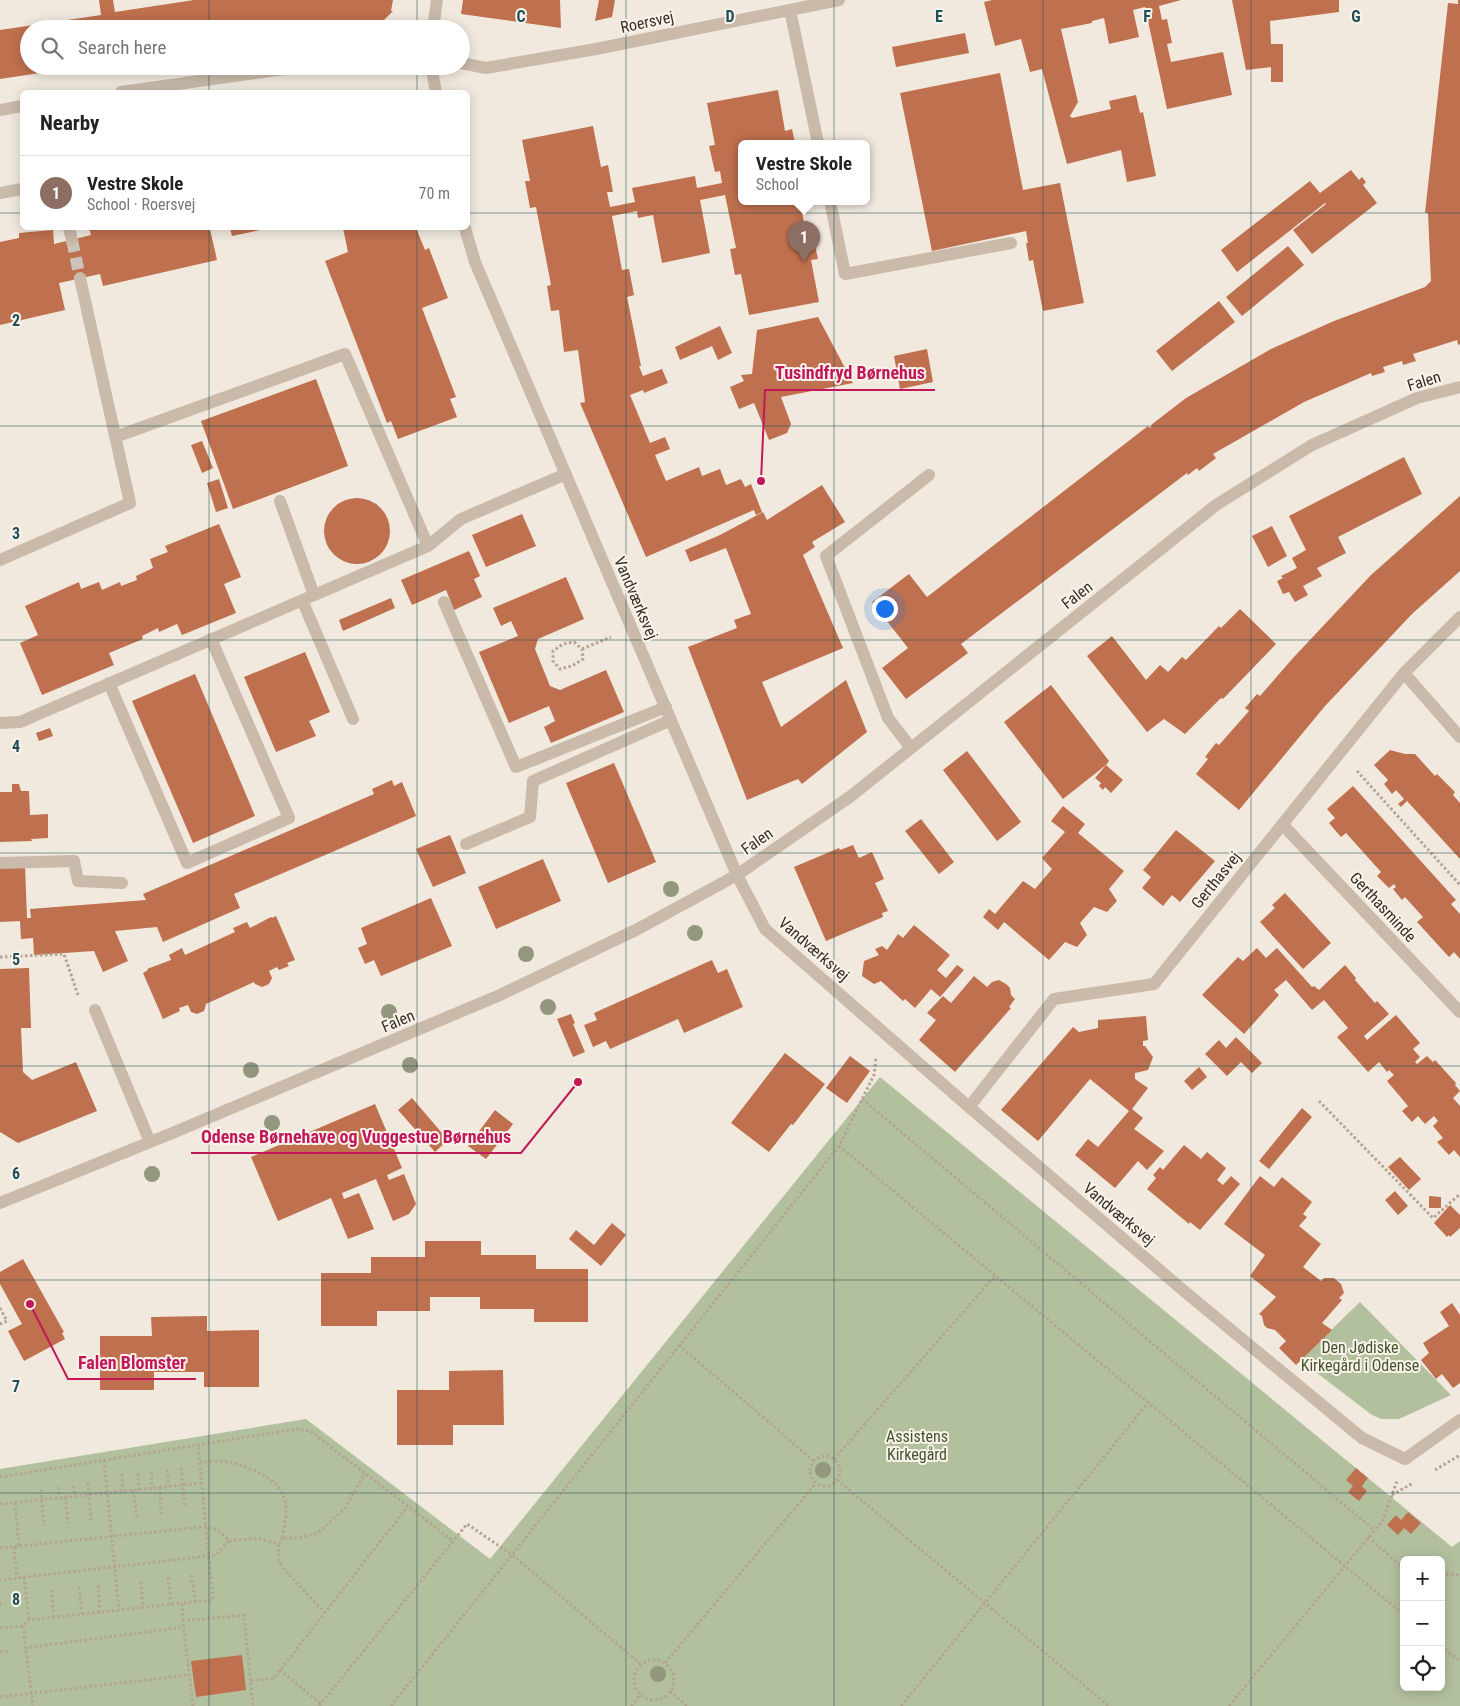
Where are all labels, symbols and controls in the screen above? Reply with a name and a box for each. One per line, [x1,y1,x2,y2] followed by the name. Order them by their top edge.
[516,7,526,26] text: C
[619,7,675,37] street label: Roersvej
[725,7,735,26] text: D
[935,7,943,26] text: E
[1143,7,1151,26] text: F
[1351,7,1361,26] text: G
[20,20,470,75] search box
[38,34,66,62] icon: search
[78,36,166,59] text: Search here
[40,111,99,135] text: Nearby
[738,140,870,205] popup
[756,152,852,175] text: Vestre Skole
[87,172,183,195] text: Vestre Skole
[756,175,799,194] text: School
[52,184,60,203] text: 1
[418,184,450,203] text: 70 m
[87,195,195,214] text: School · Roersvej
[788,221,820,262] pin: 1
[12,311,20,330] text: 2
[765,357,935,390] callout: Tusindfryd Børnehus
[775,362,925,383] text: Tusindfryd Børnehus
[1405,367,1443,395] street label: Falen
[12,524,20,543] text: 3
[610,554,662,642] street label: Vandværksvej
[1058,577,1096,613] street label: Falen
[872,596,898,622] your location
[12,737,20,756] text: 4
[738,823,776,859] street label: Falen
[1187,848,1245,912] street label: Gerthasvej
[1346,868,1420,946] street label: Gerthasminde
[775,913,853,985] street label: Vandværksvej
[12,950,20,969] text: 5
[379,1006,417,1036] street label: Falen
[191,1120,521,1153] callout: Odense Børnehave og Vuggestue Børnehus
[201,1126,511,1147] text: Odense Børnehave og Vuggestue Børnehus
[12,1164,20,1183] text: 6
[1079,1179,1159,1249] street label: Vandværksvej
[1301,1338,1419,1375] park label: Den Jødiske Kirkegård i Odense
[68,1346,196,1379] callout: Falen Blomster
[78,1352,186,1373] text: Falen Blomster
[12,1377,20,1396] text: 7
[886,1427,948,1464] park label: Assistens Kirkegård
[1400,1556,1445,1691] map controls
[1400,1556,1445,1601] button: +
[12,1590,20,1609] text: 8
[1400,1601,1445,1646] button: −
[1400,1646,1445,1691] button: locate

